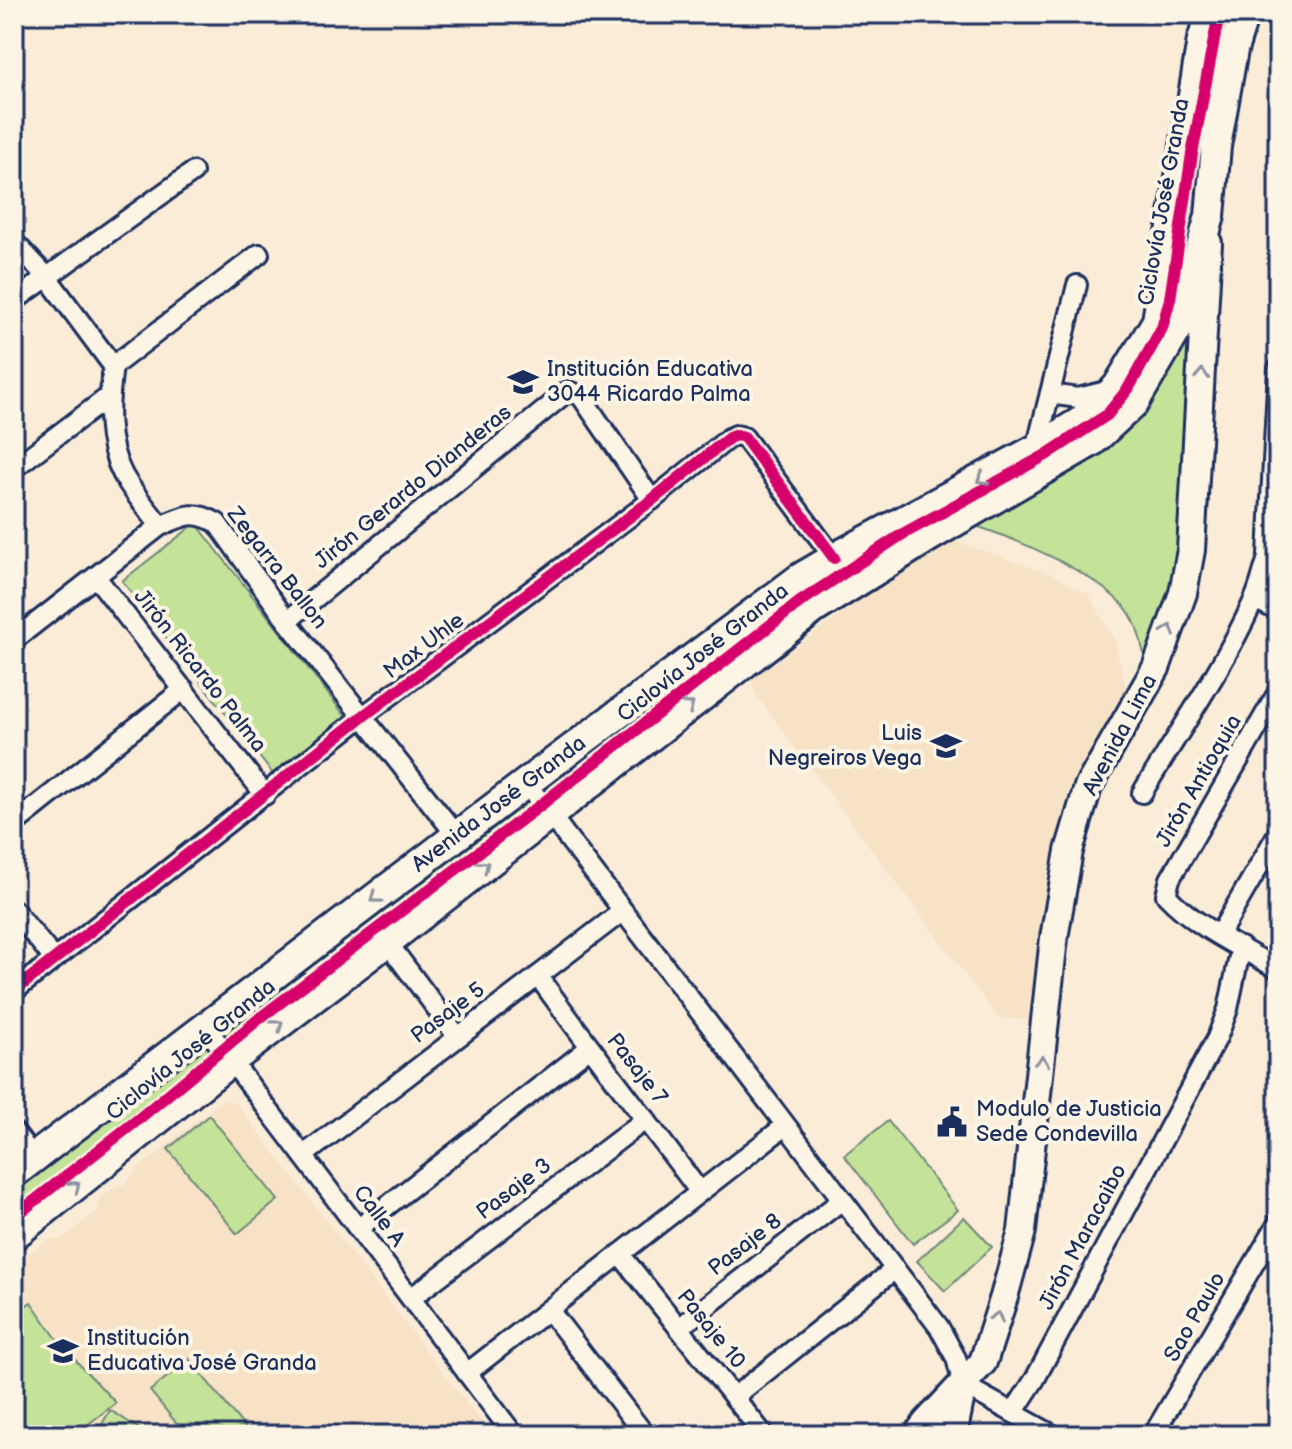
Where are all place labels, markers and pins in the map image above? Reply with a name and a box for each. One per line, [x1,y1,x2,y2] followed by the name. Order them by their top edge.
[547,356,753,408] place label: Institución Educativa 3044 Ricardo Palma
[506,365,540,399] school or university icon: Institución Educativa 3044 Ricardo Palma
[768,720,922,772] place label: Luis Negreiros Vega
[929,729,963,763] school or university icon: Luis Negreiros Vega
[976,1096,1162,1148] place label: Modulo de Justicia Sede Condevilla
[935,1105,969,1139] public building icon: Modulo de Justicia Sede Condevilla
[87,1325,317,1377] place label: Institución Educativa José Granda
[46,1334,80,1368] school or university icon: Institución Educativa José Granda

